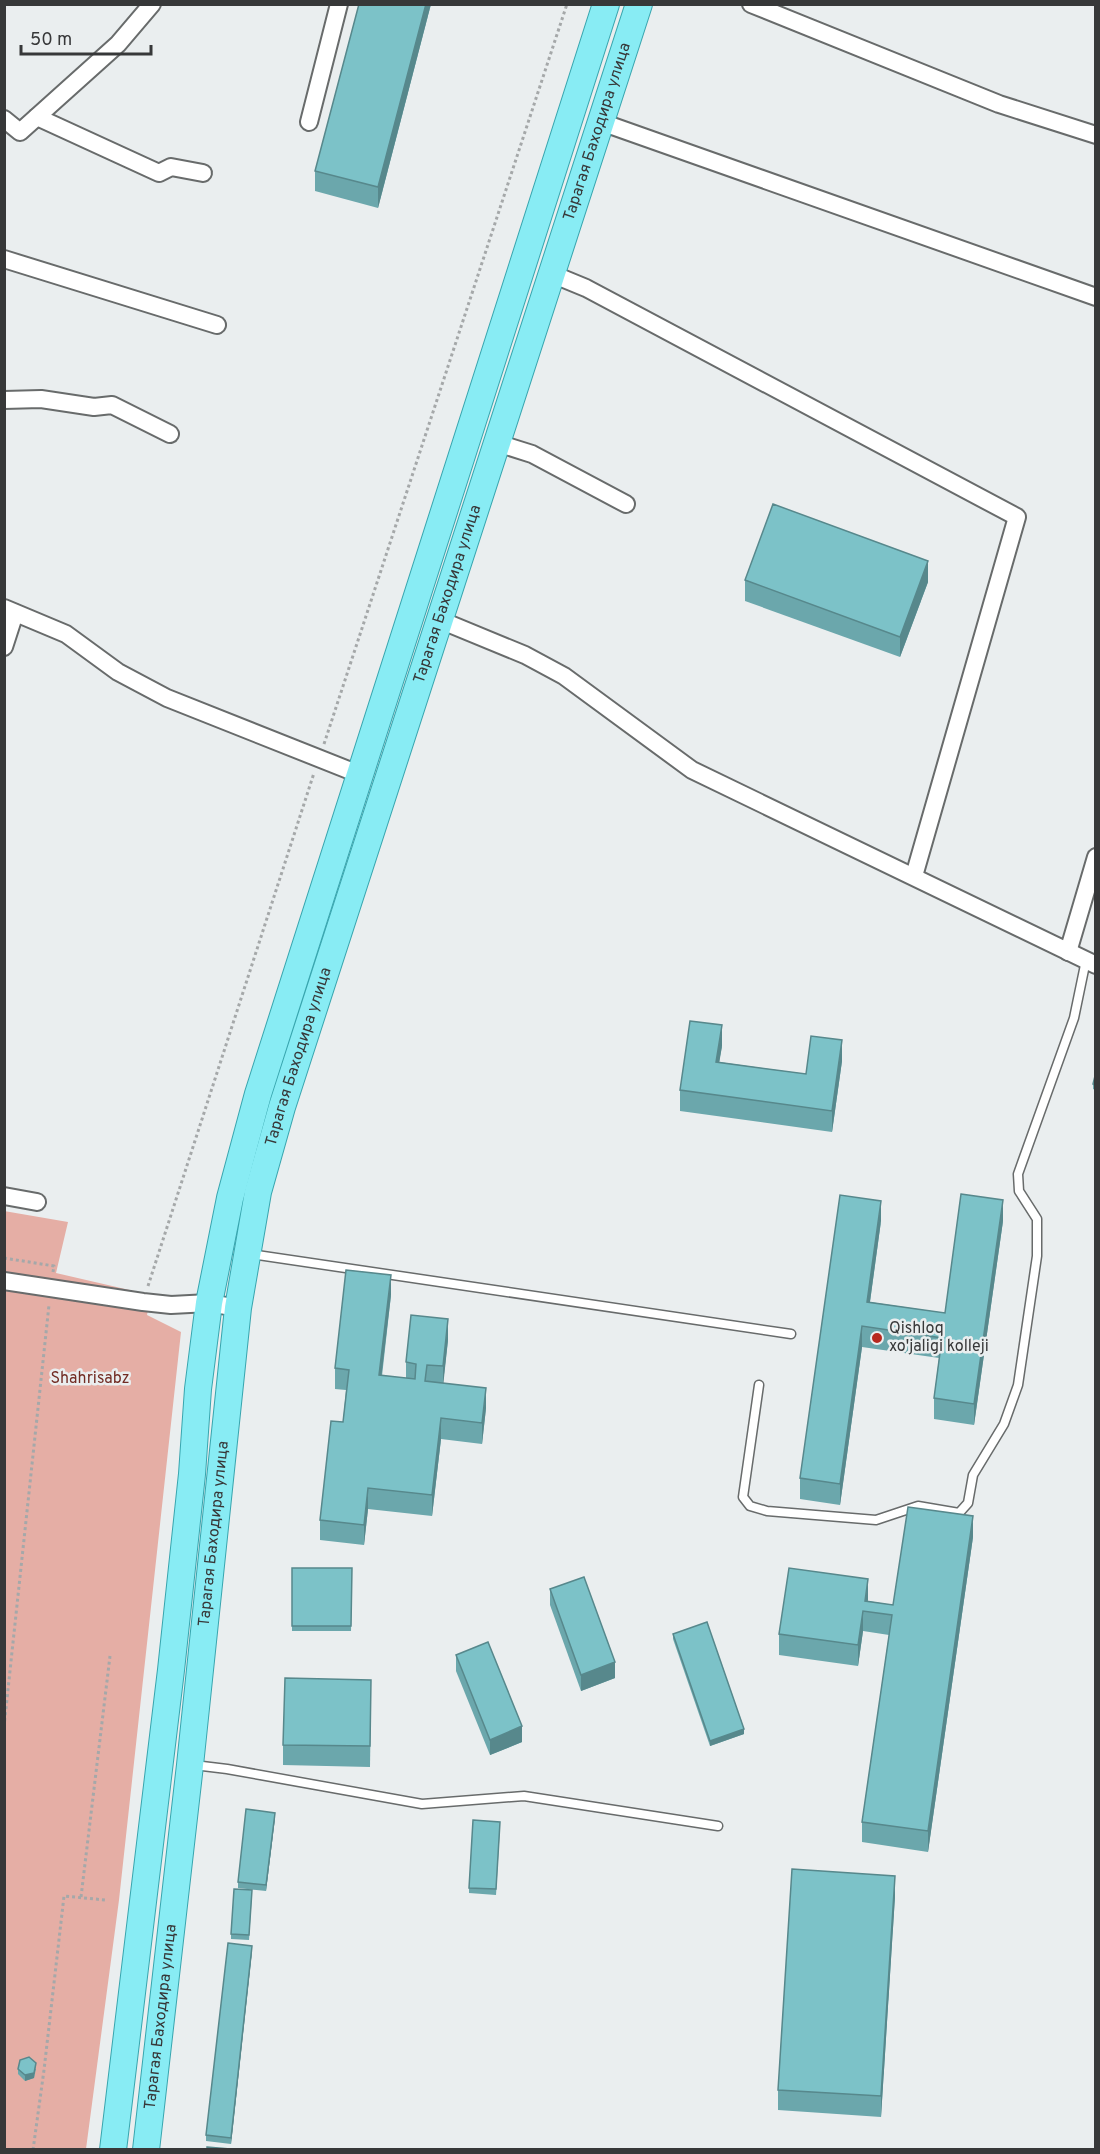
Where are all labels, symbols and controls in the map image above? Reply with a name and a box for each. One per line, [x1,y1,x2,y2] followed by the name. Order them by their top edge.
[21,18,152,56] scale bar
[30,29,72,52] text: 50 m
[559,40,636,224] street label: Тарагая Баходира улица
[410,502,486,686] street label: Тарагая Баходира улица
[261,965,337,1149] street label: Тарагая Баходира улица
[889,1319,989,1357] place label: Qishloq xo'jaligi kolleji
[870,1331,884,1345] marker: Qishloq xo'jaligi kolleji
[50,1369,130,1389] park label: Shahrisabz
[195,1440,234,1628] street label: Тарагая Баходира улица
[141,1923,182,2111] street label: Тарагая Баходира улица

